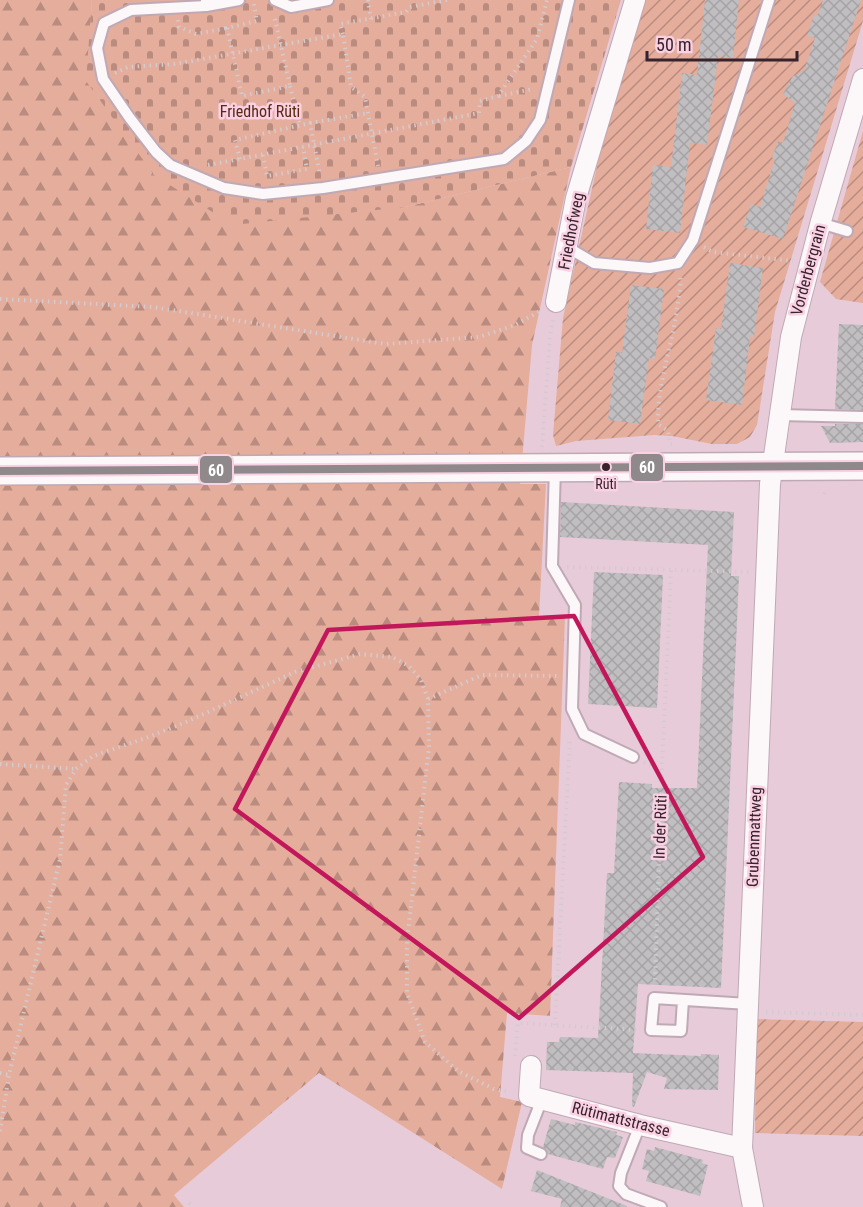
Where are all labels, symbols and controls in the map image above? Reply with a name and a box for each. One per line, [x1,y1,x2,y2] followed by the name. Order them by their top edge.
[647,24,797,62] scale bar
[656,34,691,55] text: 50 m
[220,102,300,121] park label: Friedhof Rüti
[554,191,588,271] street label: Friedhofweg
[787,222,829,318] street label: Vorderbergrain
[630,453,664,482] line badge: 60
[199,455,233,484] line badge: 60
[639,458,655,477] text: 60
[208,461,224,480] text: 60
[600,461,612,473] marker: Rüti
[595,476,617,492] place label: Rüti
[743,787,765,887] street label: Grubenmattweg
[649,795,671,859] street label: In der Rüti
[570,1098,672,1140] street label: Rütimattstrasse

